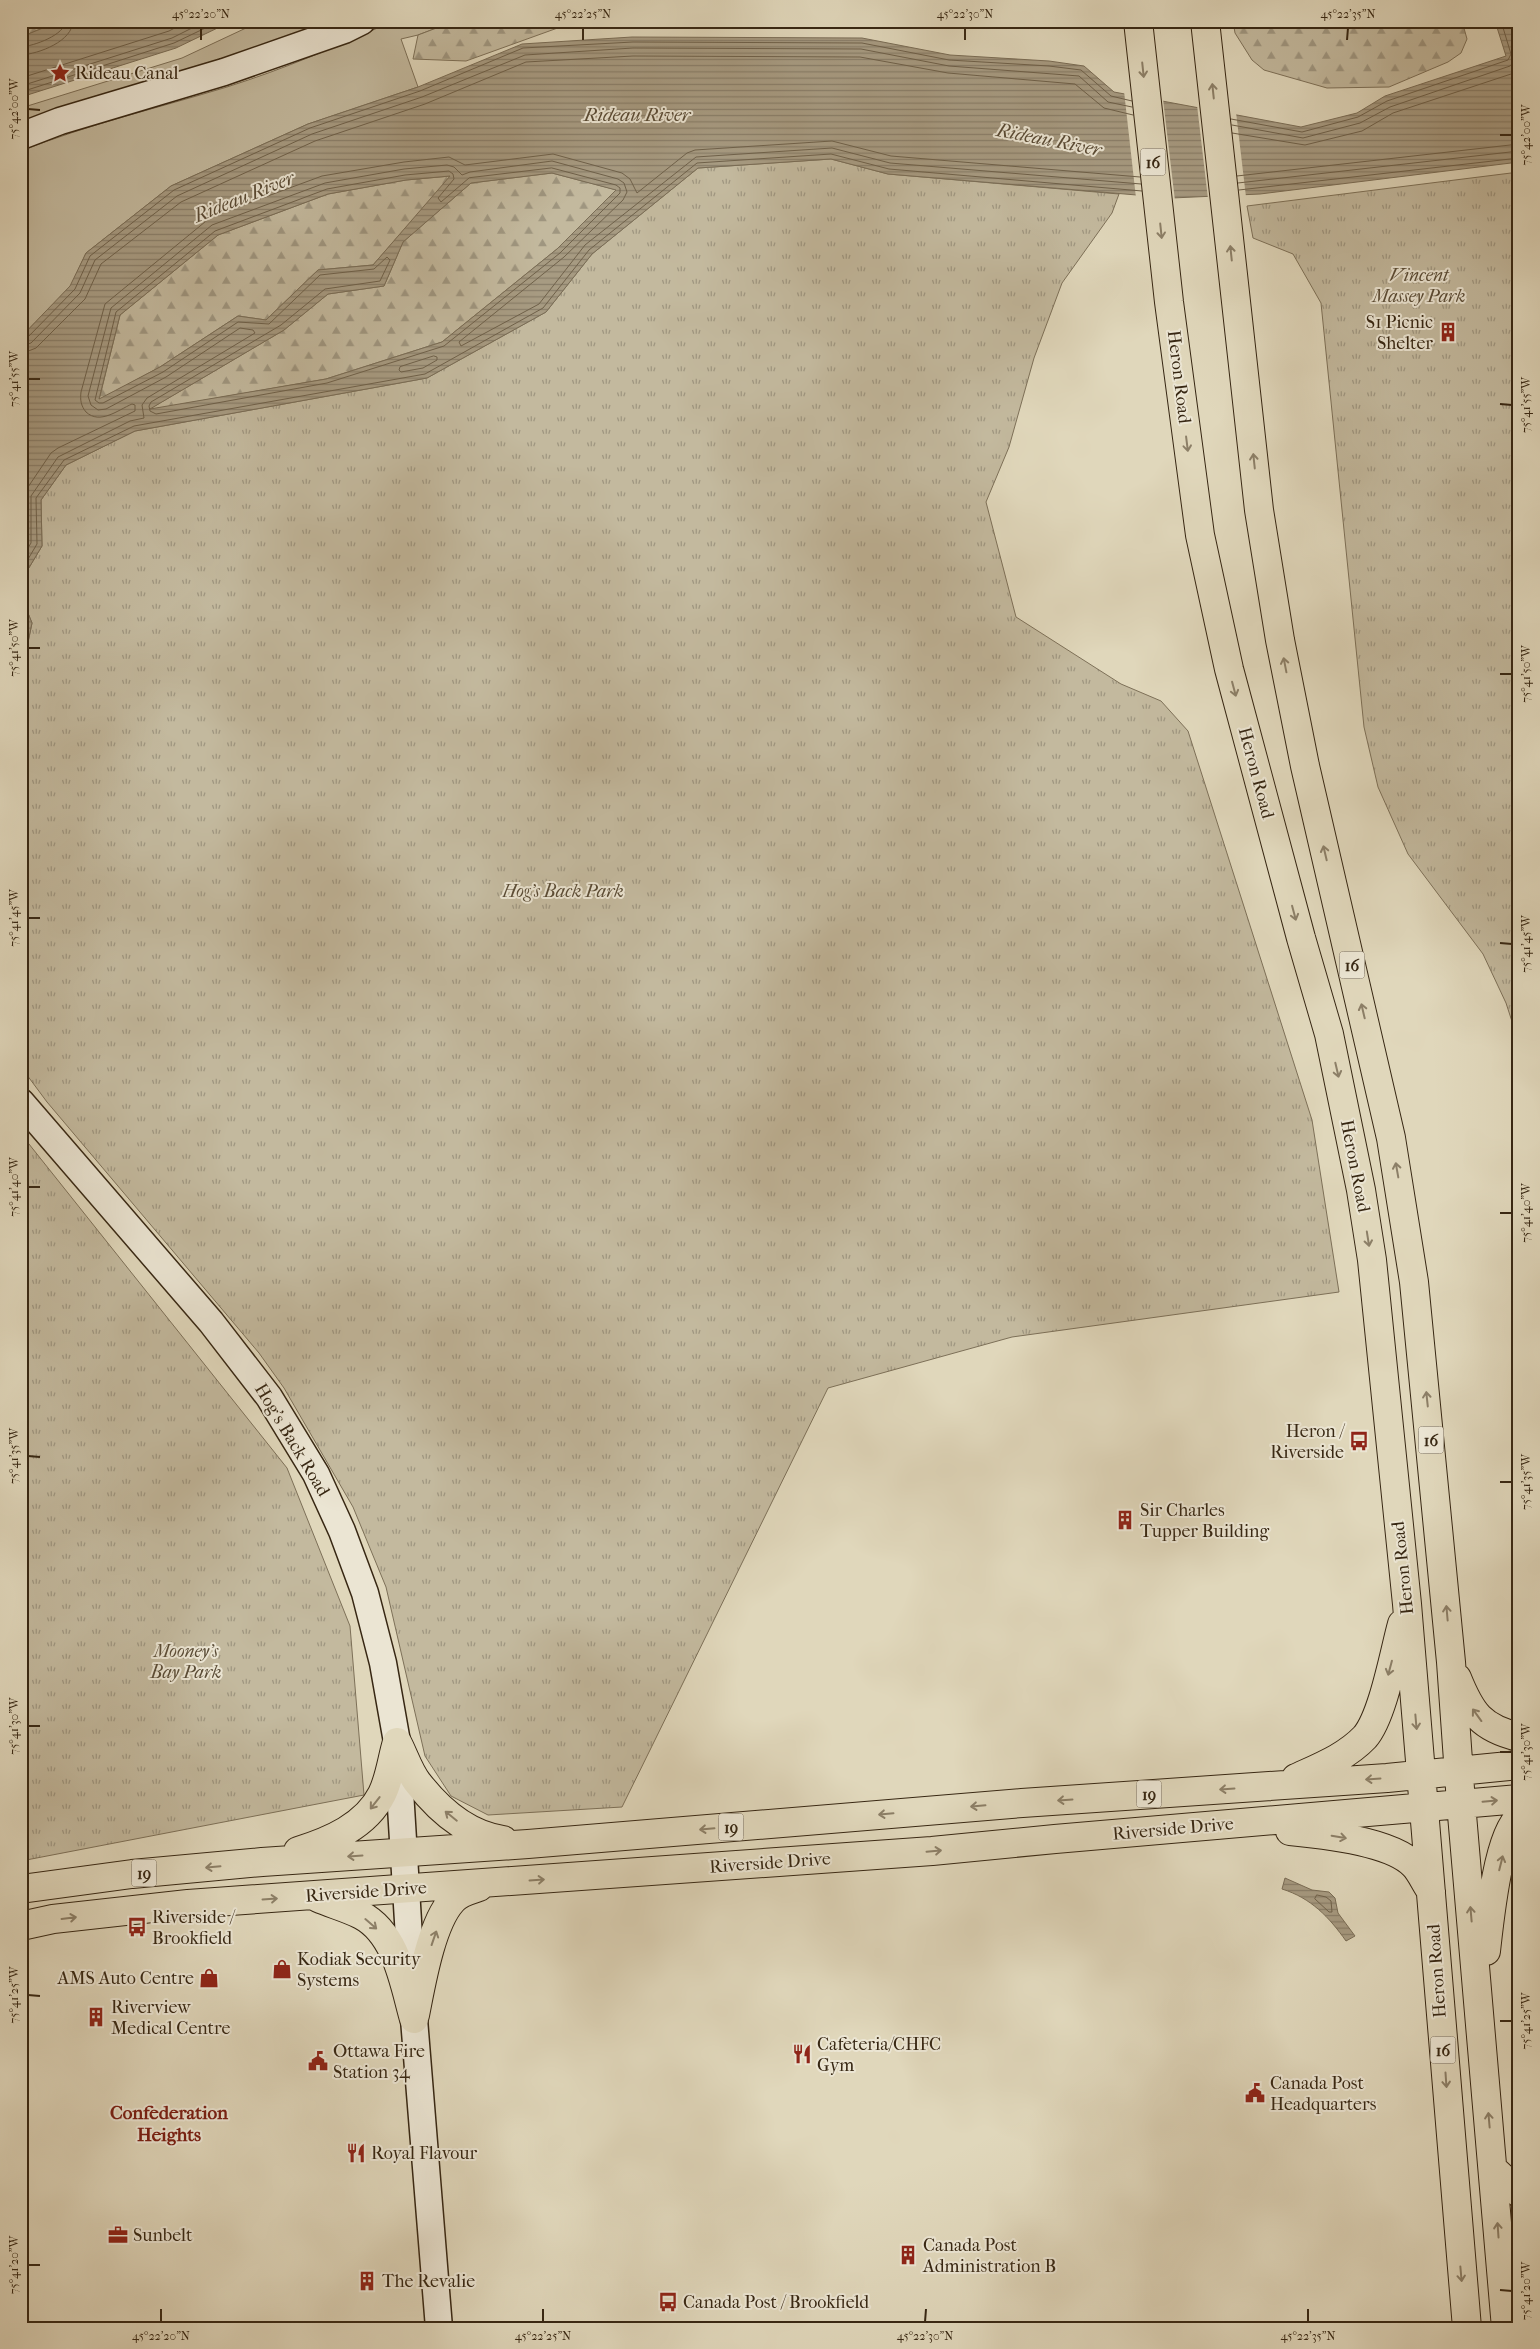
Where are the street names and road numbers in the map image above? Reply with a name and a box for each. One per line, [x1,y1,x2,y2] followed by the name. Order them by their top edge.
[1140,148,1166,176] road number: 16
[1163,329,1195,425] street label: Heron Road
[1234,725,1278,821] street label: Heron Road
[1340,952,1364,978] road number: 16
[1336,1118,1374,1214] street label: Heron Road
[250,1380,334,1500] street label: Hog's Back Road
[1418,1426,1444,1454] road number: 16
[1388,1520,1418,1616] street label: Heron Road
[1136,1780,1162,1808] road number: 19
[1111,1813,1235,1845] street label: Riverside Drive
[718,1814,744,1840] road number: 19
[709,1848,832,1878] street label: Riverside Drive
[132,1860,156,1886] road number: 19
[305,1877,428,1907] street label: Riverside Drive
[1423,1923,1451,2019] street label: Heron Road
[1430,2036,1456,2064] road number: 16

